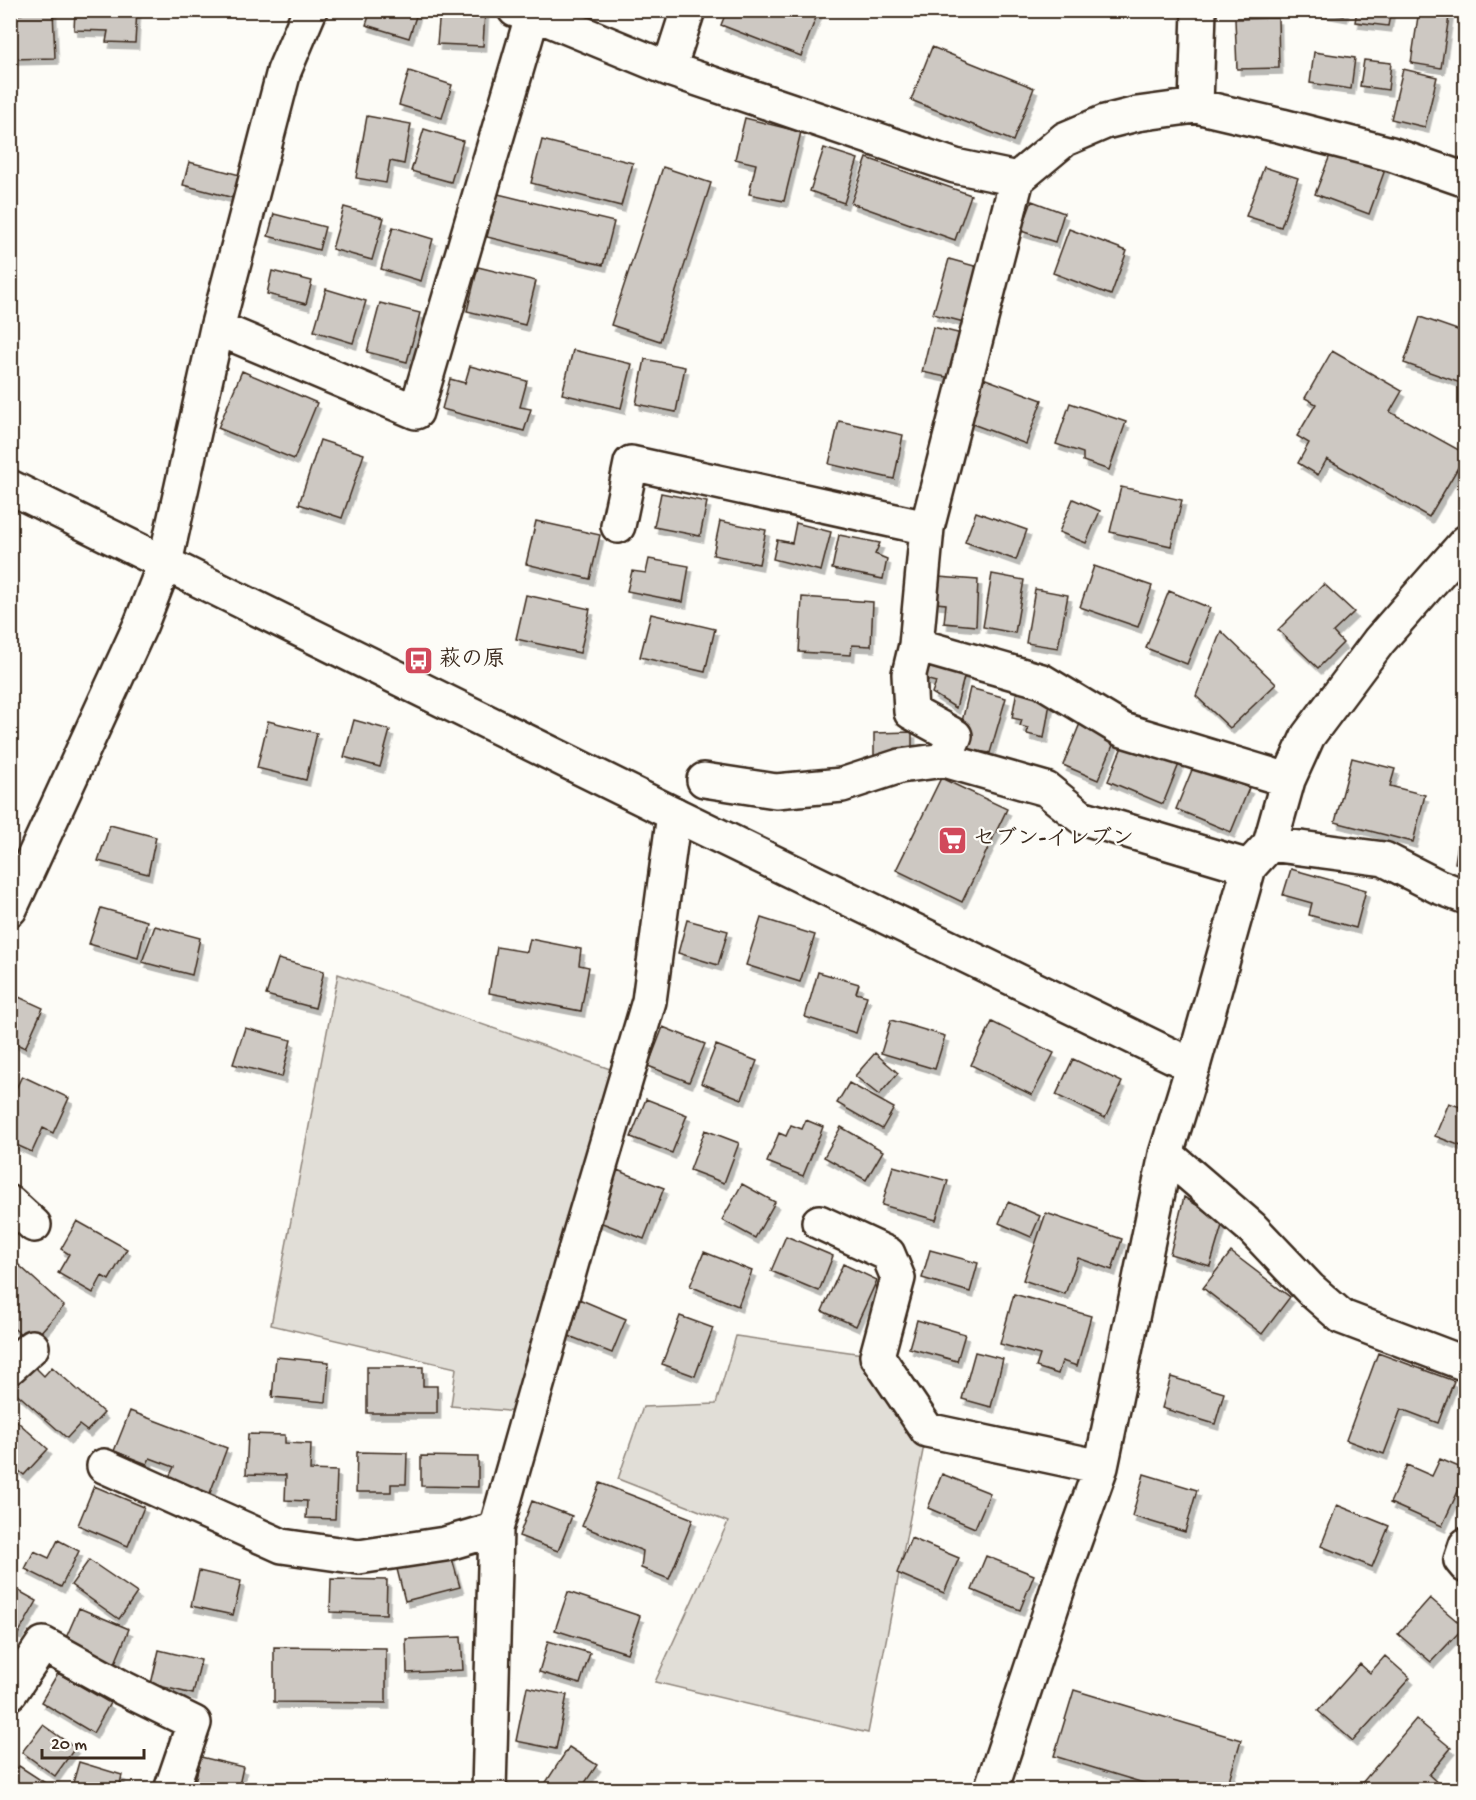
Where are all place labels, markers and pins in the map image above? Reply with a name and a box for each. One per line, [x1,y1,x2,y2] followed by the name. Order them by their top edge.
[402,645,434,677] bus stop icon: 萩の原
[439,646,505,674] place label: 萩の原
[936,824,968,856] supermarket icon: セブン-イレブン
[973,826,1134,853] place label: セブン-イレブン

